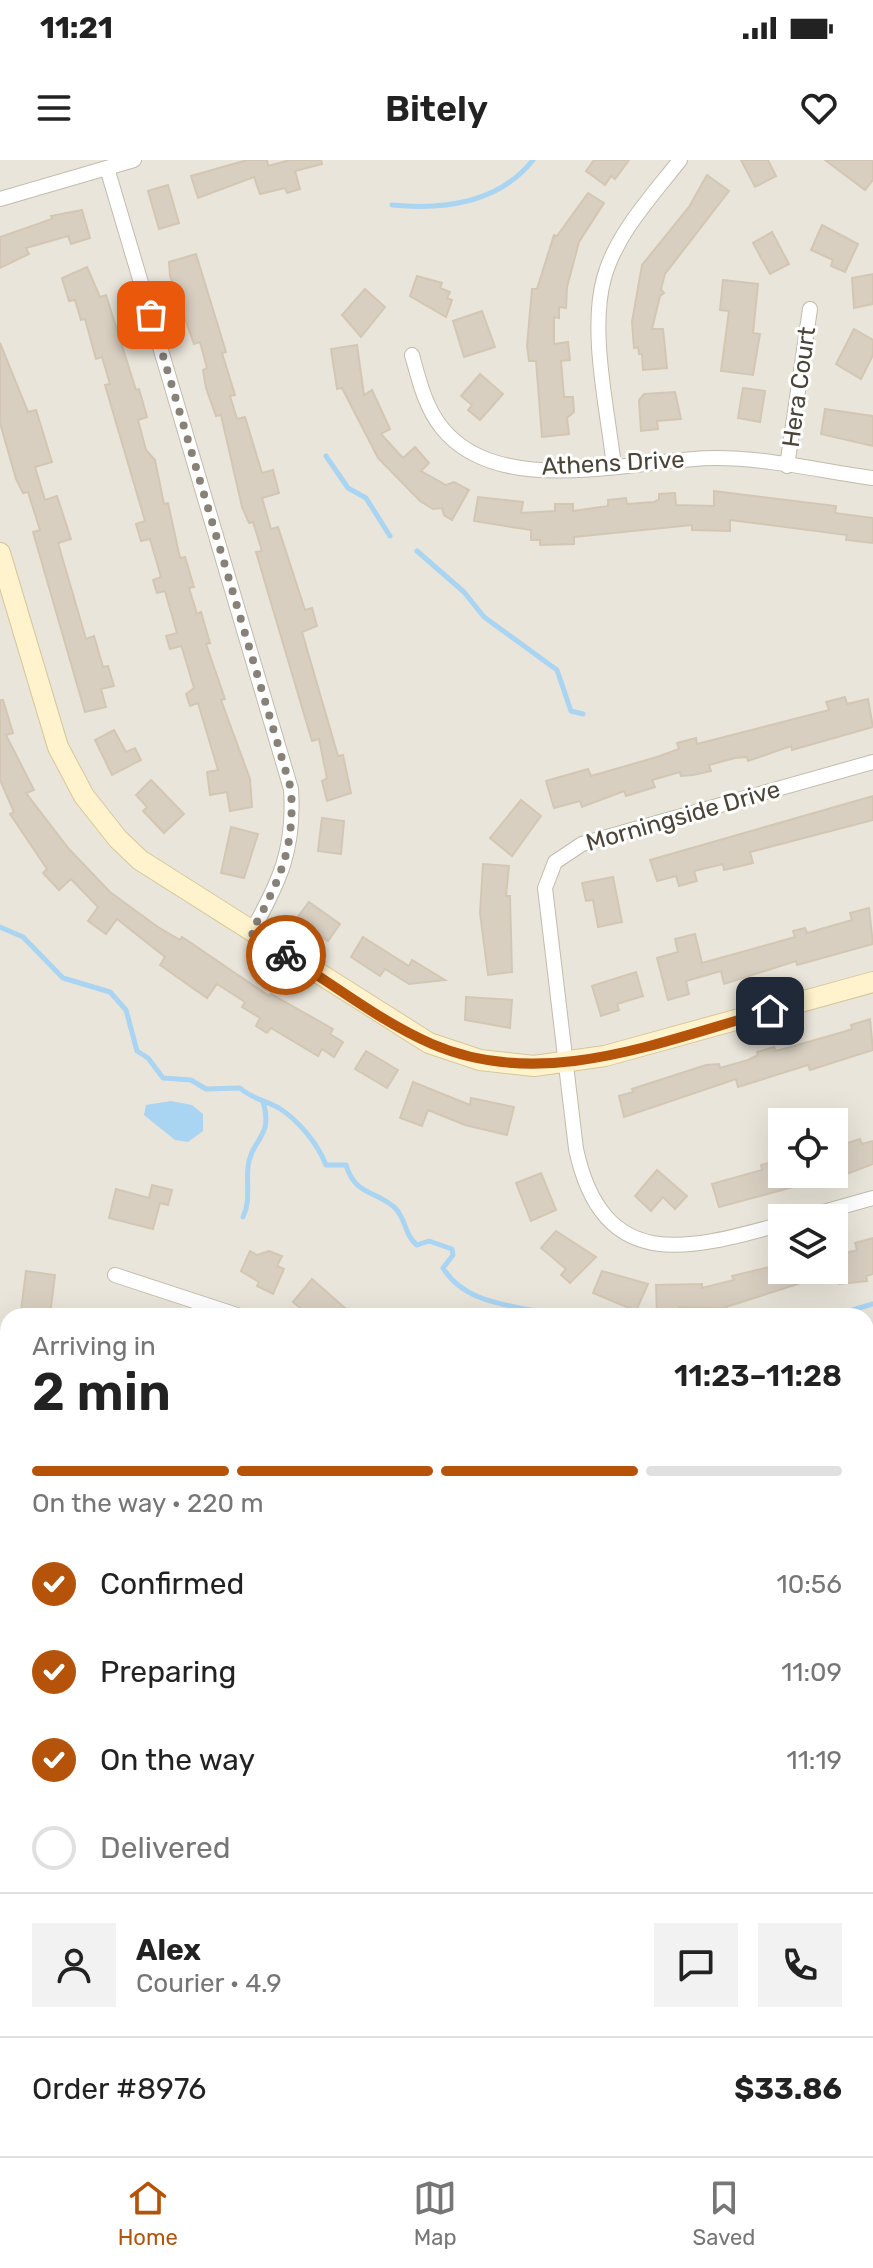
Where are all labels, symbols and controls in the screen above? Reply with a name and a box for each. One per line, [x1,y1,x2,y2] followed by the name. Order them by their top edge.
[40,10,113,46] text: 11:21
[32,86,76,130] icon: menu
[797,86,841,130] icon: heart
[385,87,488,130] text: Bitely
[117,281,185,349] pin
[129,293,173,337] icon: bag
[777,325,821,449] street label: Hera Court
[541,445,685,481] street label: Athens Drive
[583,775,783,857] street label: Morningside Drive
[246,915,326,995] courier
[264,933,308,977] icon: bike
[736,977,804,1045] pin
[748,989,792,1033] icon: home
[768,1108,848,1284] map controls
[768,1108,848,1188] button: locate
[768,1204,848,1284] button: layers
[32,1331,156,1362] text: Arriving in
[674,1358,842,1394] text: 11:23–11:28
[32,1361,171,1423] text: 2 min
[32,1488,264,1519] text: On the way · 220 m
[32,1562,76,1606] icon: check
[100,1566,244,1602] text: Confirmed
[777,1569,842,1600] text: 10:56
[32,1650,76,1694] icon: check
[100,1654,236,1690] text: Preparing
[781,1657,842,1688] text: 11:09
[32,1738,76,1782] icon: check
[100,1742,255,1778] text: On the way
[787,1745,842,1776] text: 11:19
[100,1830,231,1866] text: Delivered
[32,1923,116,2007] button: person
[654,1923,738,2007] button: chat
[758,1923,842,2007] button: phone
[136,1932,201,1968] text: Alex
[136,1968,282,1999] text: Courier · 4.9
[32,2071,206,2107] text: Order #8976
[734,2071,842,2107] text: $33.86
[118,2176,178,2251] tab: Home
[413,2176,457,2251] tab: Map
[693,2176,755,2251] tab: Saved

